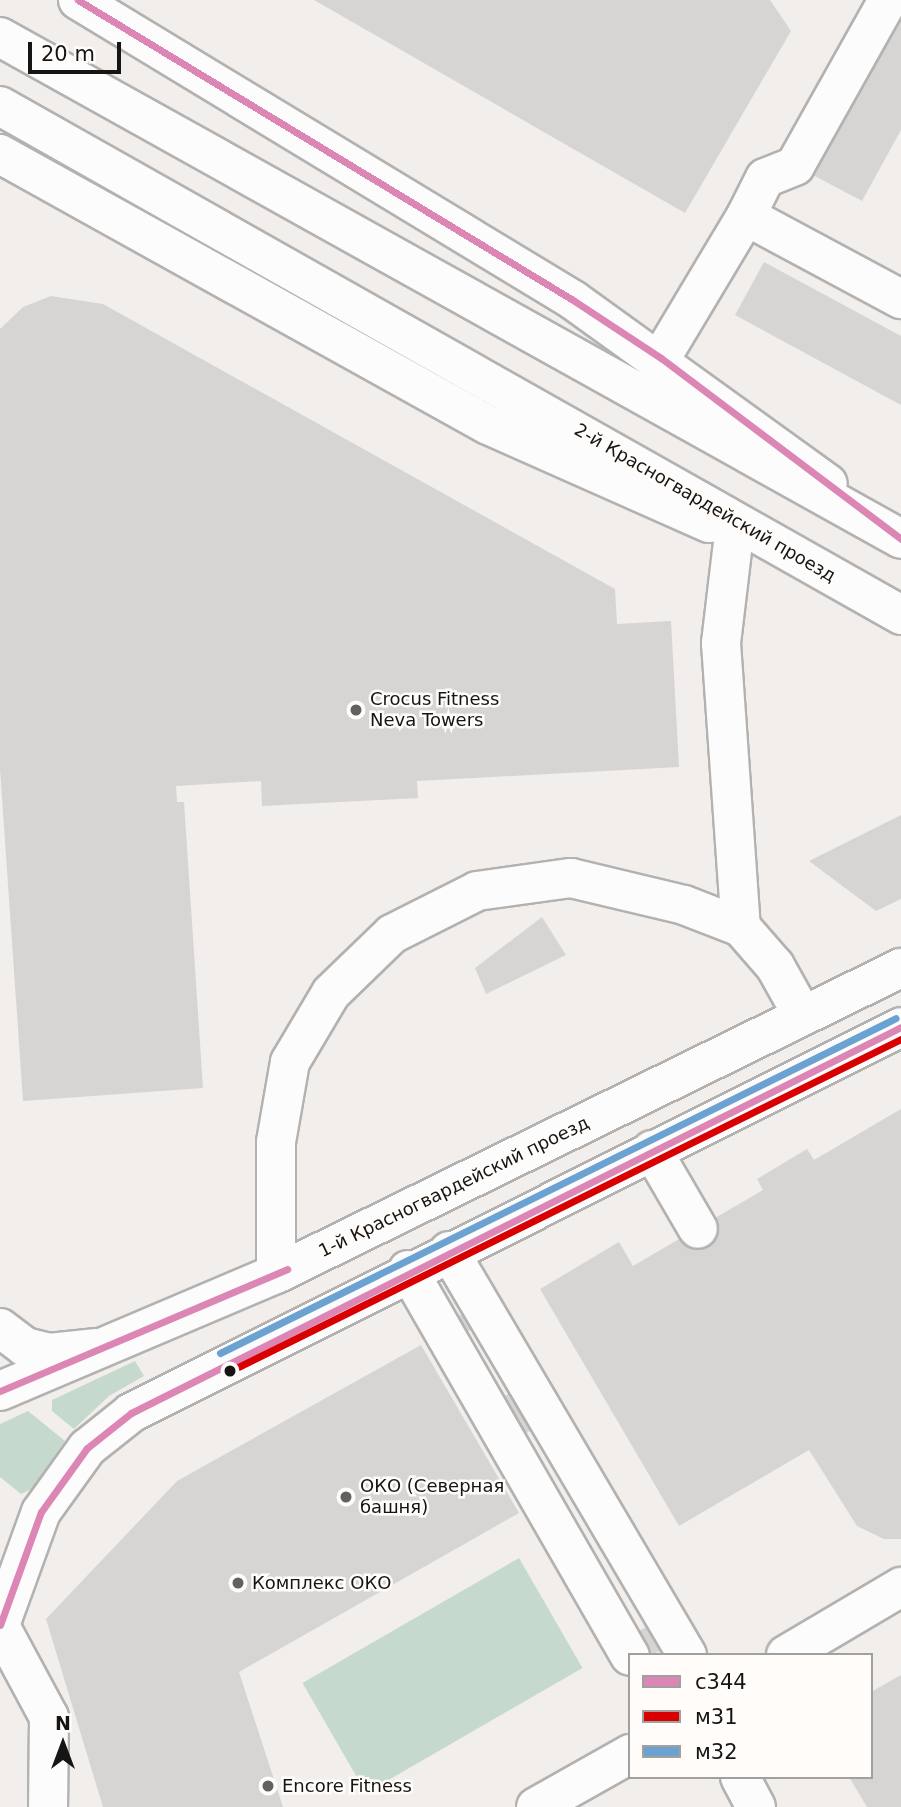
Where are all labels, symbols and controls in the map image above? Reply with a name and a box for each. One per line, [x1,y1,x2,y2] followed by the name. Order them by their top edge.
[32,28,124,72] scale bar
[41,42,95,66] text: 20 m
[570,419,840,587] street label: 2-й Красногвардейский проезд
[370,689,499,732] place label: Crocus Fitness Neva Towers
[348,702,364,718] marker: Crocus Fitness Neva Towers
[315,1112,593,1262] street label: 1-й Красногвардейский проезд
[223,1364,237,1378] unlabelled marker
[360,1476,504,1518] place label: ОКО (Северная башня)
[338,1489,354,1505] marker: ОКО (Северная башня)
[252,1572,391,1594] place label: Комплекс ОКО
[230,1575,246,1591] marker: Комплекс ОКО
[628,1653,873,1779] legend
[695,1670,747,1694] text: с344
[695,1705,738,1729] text: м31
[28,1709,98,1779] north arrow
[55,1712,71,1734] text: N
[695,1740,738,1764] text: м32
[282,1775,412,1797] place label: Encore Fitness
[260,1778,276,1794] marker: Encore Fitness

